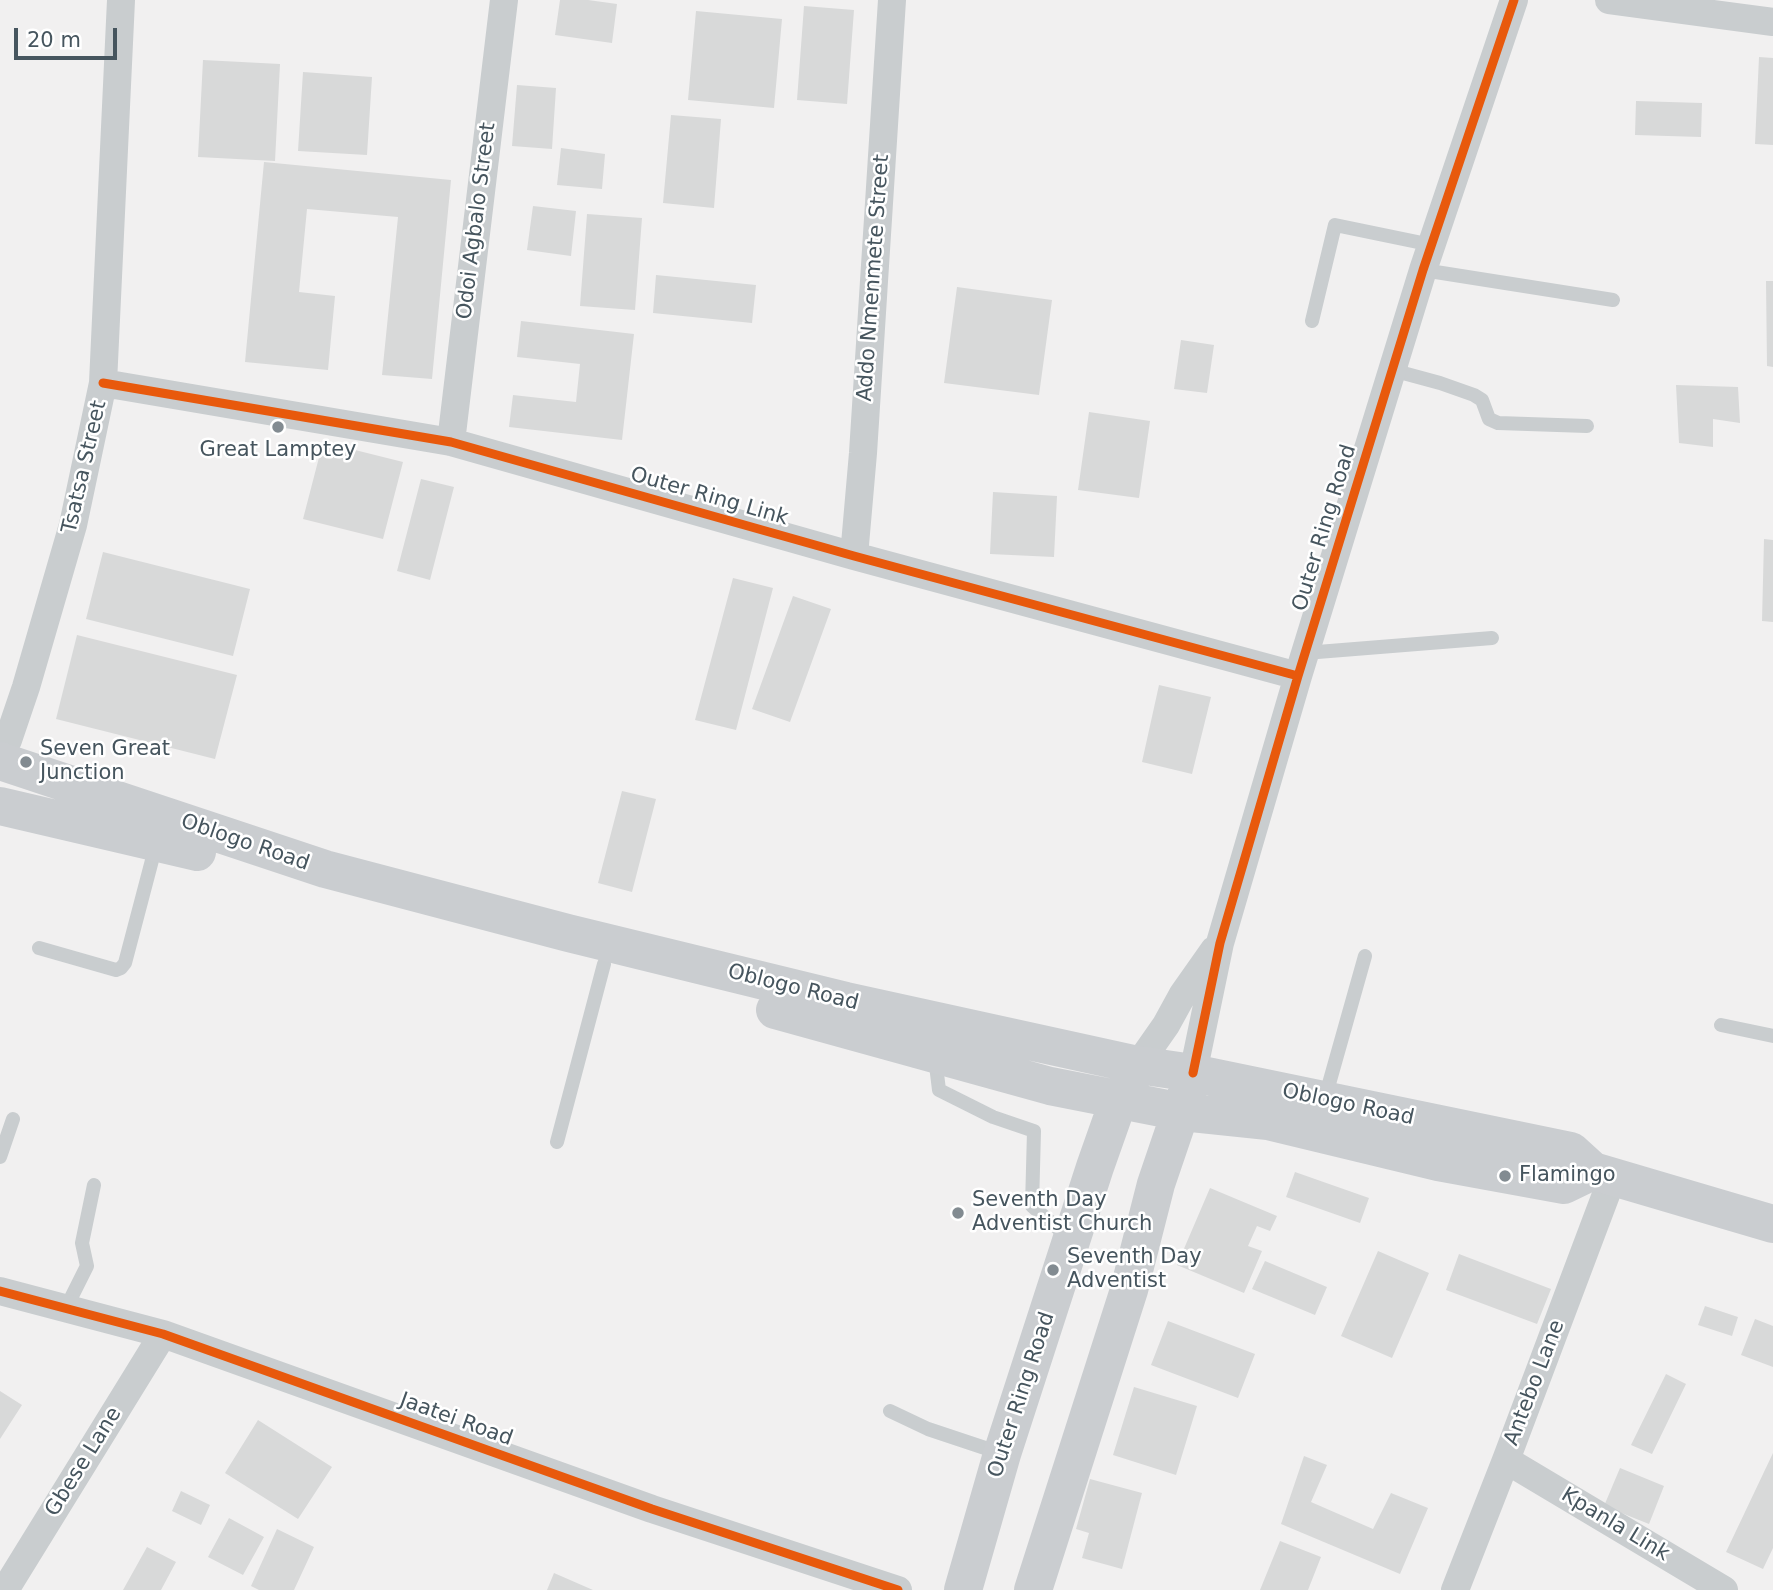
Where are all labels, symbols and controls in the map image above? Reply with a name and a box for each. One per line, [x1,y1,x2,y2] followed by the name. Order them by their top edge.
[18,14,121,58] scale bar
[27,28,81,52] text: 20 m
[452,121,502,321] street label: Odoi Agbalo Street
[853,154,895,402] street label: Addo Nmenmete Street
[57,398,113,536] street label: Tsatsa Street
[270,419,286,435] marker: Great Lamptey
[199,438,357,464] place label: Great Lamptey
[1288,442,1362,614] street label: Outer Ring Road
[627,462,791,532] street label: Outer Ring Link
[40,737,170,787] place label: Seven Great Junction
[18,754,34,770] marker: Seven Great Junction
[178,809,312,877] street label: Oblogo Road
[725,960,861,1016] street label: Oblogo Road
[1280,1079,1416,1131] street label: Oblogo Road
[1519,1163,1616,1189] place label: Flamingo
[1497,1168,1513,1184] marker: Flamingo
[972,1188,1152,1238] place label: Seventh Day Adventist Church
[950,1205,966,1221] marker: Seventh Day Adventist Church
[1067,1245,1202,1295] place label: Seventh Day Adventist
[1045,1262,1061,1278] marker: Seventh Day Adventist
[983,1309,1061,1481] street label: Outer Ring Road
[1499,1317,1571,1449] street label: Antebo Lane
[396,1388,516,1452] street label: Jaatei Road
[40,1403,128,1521] street label: Gbese Lane
[1556,1483,1674,1567] street label: Kpanla Link

